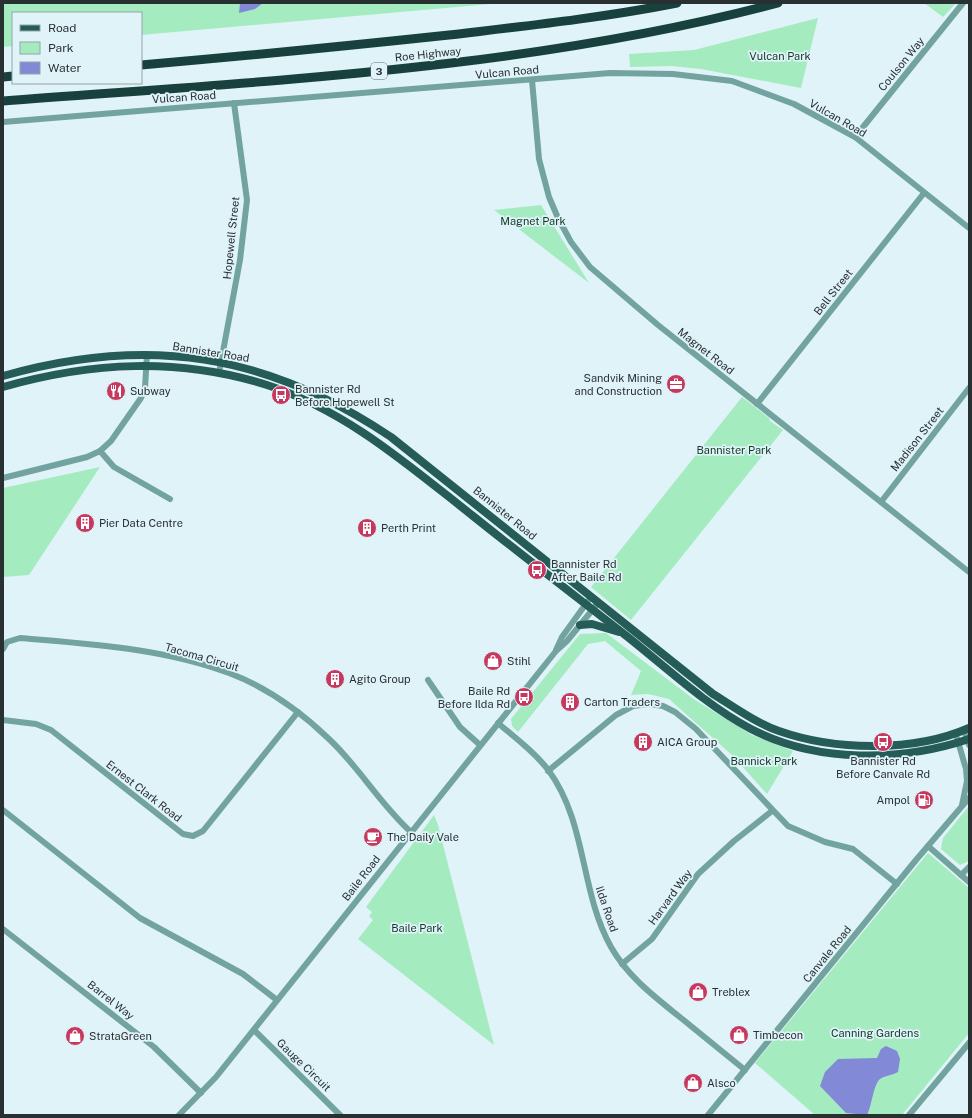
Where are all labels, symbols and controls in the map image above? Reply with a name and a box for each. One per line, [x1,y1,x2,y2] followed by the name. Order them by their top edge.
[12,12,142,84] legend
[48,21,76,35] text: Road
[876,35,926,93] street label: Coulson Way
[48,41,74,55] text: Park
[394,45,462,63] street label: Roe Highway
[749,50,811,62] park label: Vulcan Park
[48,61,82,75] text: Water
[371,63,387,79] road number: 3
[475,63,539,81] street label: Vulcan Road
[152,89,216,105] street label: Vulcan Road
[807,97,869,139] street label: Vulcan Road
[221,196,241,280] street label: Hopewell Street
[500,215,566,227] park label: Magnet Park
[811,267,855,317] street label: Bell Street
[676,325,736,377] street label: Magnet Road
[172,340,250,364] street label: Bannister Road
[575,372,662,397] place label: Sandvik Mining and Construction
[665,373,687,395] office icon: Sandvik Mining and Construction
[105,380,127,402] restaurant icon: Subway
[295,383,395,408] place label: Bannister Rd Before Hopewell St
[270,384,292,406] bus stop icon: Bannister Rd Before Hopewell St
[130,385,171,397] place label: Subway
[888,405,946,473] street label: Madison Street
[696,444,772,456] park label: Bannister Park
[471,484,539,542] street label: Bannister Road
[74,512,96,534] building icon: Pier Data Centre
[99,517,183,529] place label: Pier Data Centre
[356,517,378,539] building icon: Perth Print
[381,522,436,534] place label: Perth Print
[551,558,622,583] place label: Bannister Rd After Baile Rd
[526,559,548,581] bus stop icon: Bannister Rd After Baile Rd
[164,641,240,673] street label: Tacoma Circuit
[482,650,504,672] shop icon: Stihl
[507,655,531,667] place label: Stihl
[324,668,346,690] building icon: Agito Group
[349,673,411,685] place label: Agito Group
[438,685,510,710] place label: Baile Rd Before Ilda Rd
[513,686,535,708] bus stop icon: Baile Rd Before Ilda Rd
[559,691,581,713] building icon: Carton Traders
[584,696,661,708] place label: Carton Traders
[632,731,654,753] building icon: AICA Group
[872,731,894,753] bus stop icon: Bannister Rd Before Canvale Rd
[657,736,718,748] place label: AICA Group
[730,755,798,767] park label: Bannick Park
[836,755,930,780] place label: Bannister Rd Before Canvale Rd
[104,758,184,824] street label: Ernest Clark Road
[913,789,935,811] fuel station icon: Ampol
[877,794,910,806] place label: Ampol
[362,826,384,848] cafe icon: The Daily Vale
[387,831,459,843] place label: The Daily Vale
[340,853,382,903] street label: Baile Road
[646,867,694,927] street label: Harvard Way
[594,885,620,933] street label: Ilda Road
[391,922,443,934] park label: Baile Park
[801,923,853,985] street label: Canvale Road
[85,978,137,1022] street label: Barrel Way
[687,981,709,1003] shop icon: Treblex
[712,986,750,998] place label: Treblex
[728,1024,750,1046] shop icon: Timbecon
[64,1025,86,1047] shop icon: StrataGreen
[831,1027,919,1039] park label: Canning Gardens
[753,1029,803,1041] place label: Timbecon
[89,1030,152,1042] place label: StrataGreen
[275,1036,333,1094] street label: Gauge Circuit
[682,1072,704,1094] shop icon: Alsco
[707,1077,736,1089] place label: Alsco

